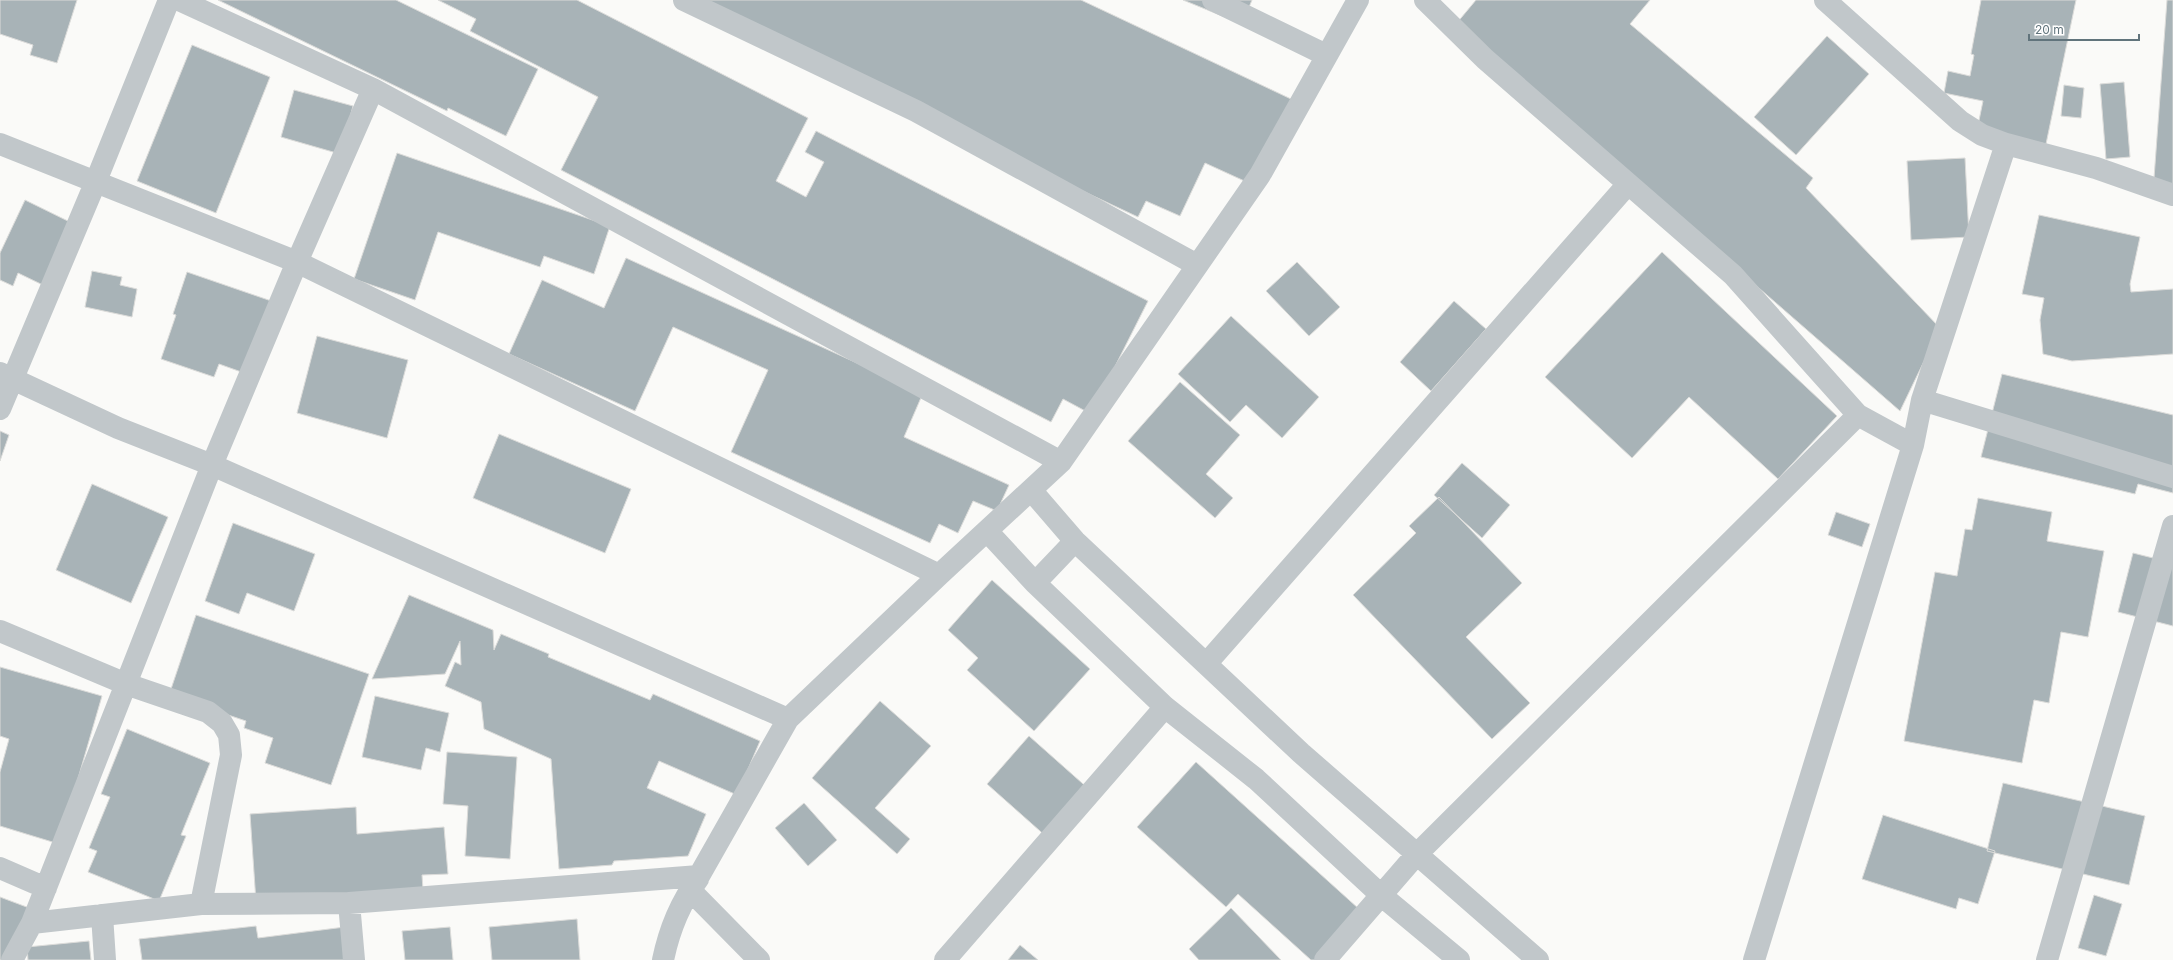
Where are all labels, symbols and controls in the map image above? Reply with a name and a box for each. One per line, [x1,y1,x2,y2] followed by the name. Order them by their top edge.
[2029,16,2139,42] scale bar
[2035,22,2064,37] text: 20 m

